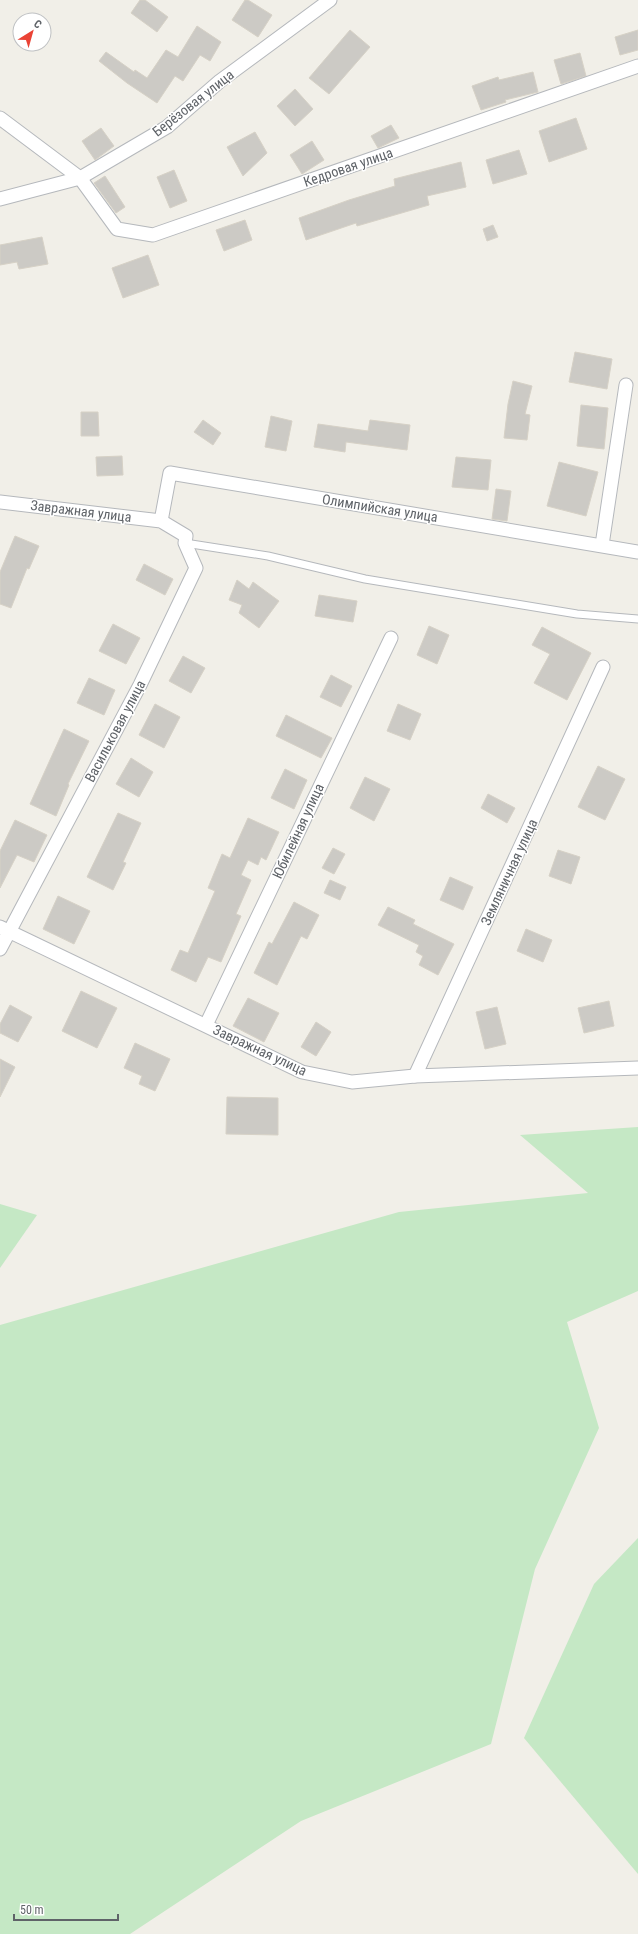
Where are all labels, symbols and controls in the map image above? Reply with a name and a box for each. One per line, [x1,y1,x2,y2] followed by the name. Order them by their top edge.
[12,12,52,52] north arrow
[31,17,44,31] text: С
[149,66,237,140] street label: Берёзовая улица
[301,144,395,190] street label: Кедровая улица
[321,491,439,525] street label: Олимпийская улица
[30,497,132,525] street label: Завражная улица
[81,677,149,785] street label: Васильковая улица
[269,781,327,881] street label: Юбилейная улица
[477,816,541,928] street label: Земляничная улица
[211,1021,309,1079] street label: Завражная улица
[14,1896,118,1922] scale bar
[20,1903,44,1917] text: 50 m

